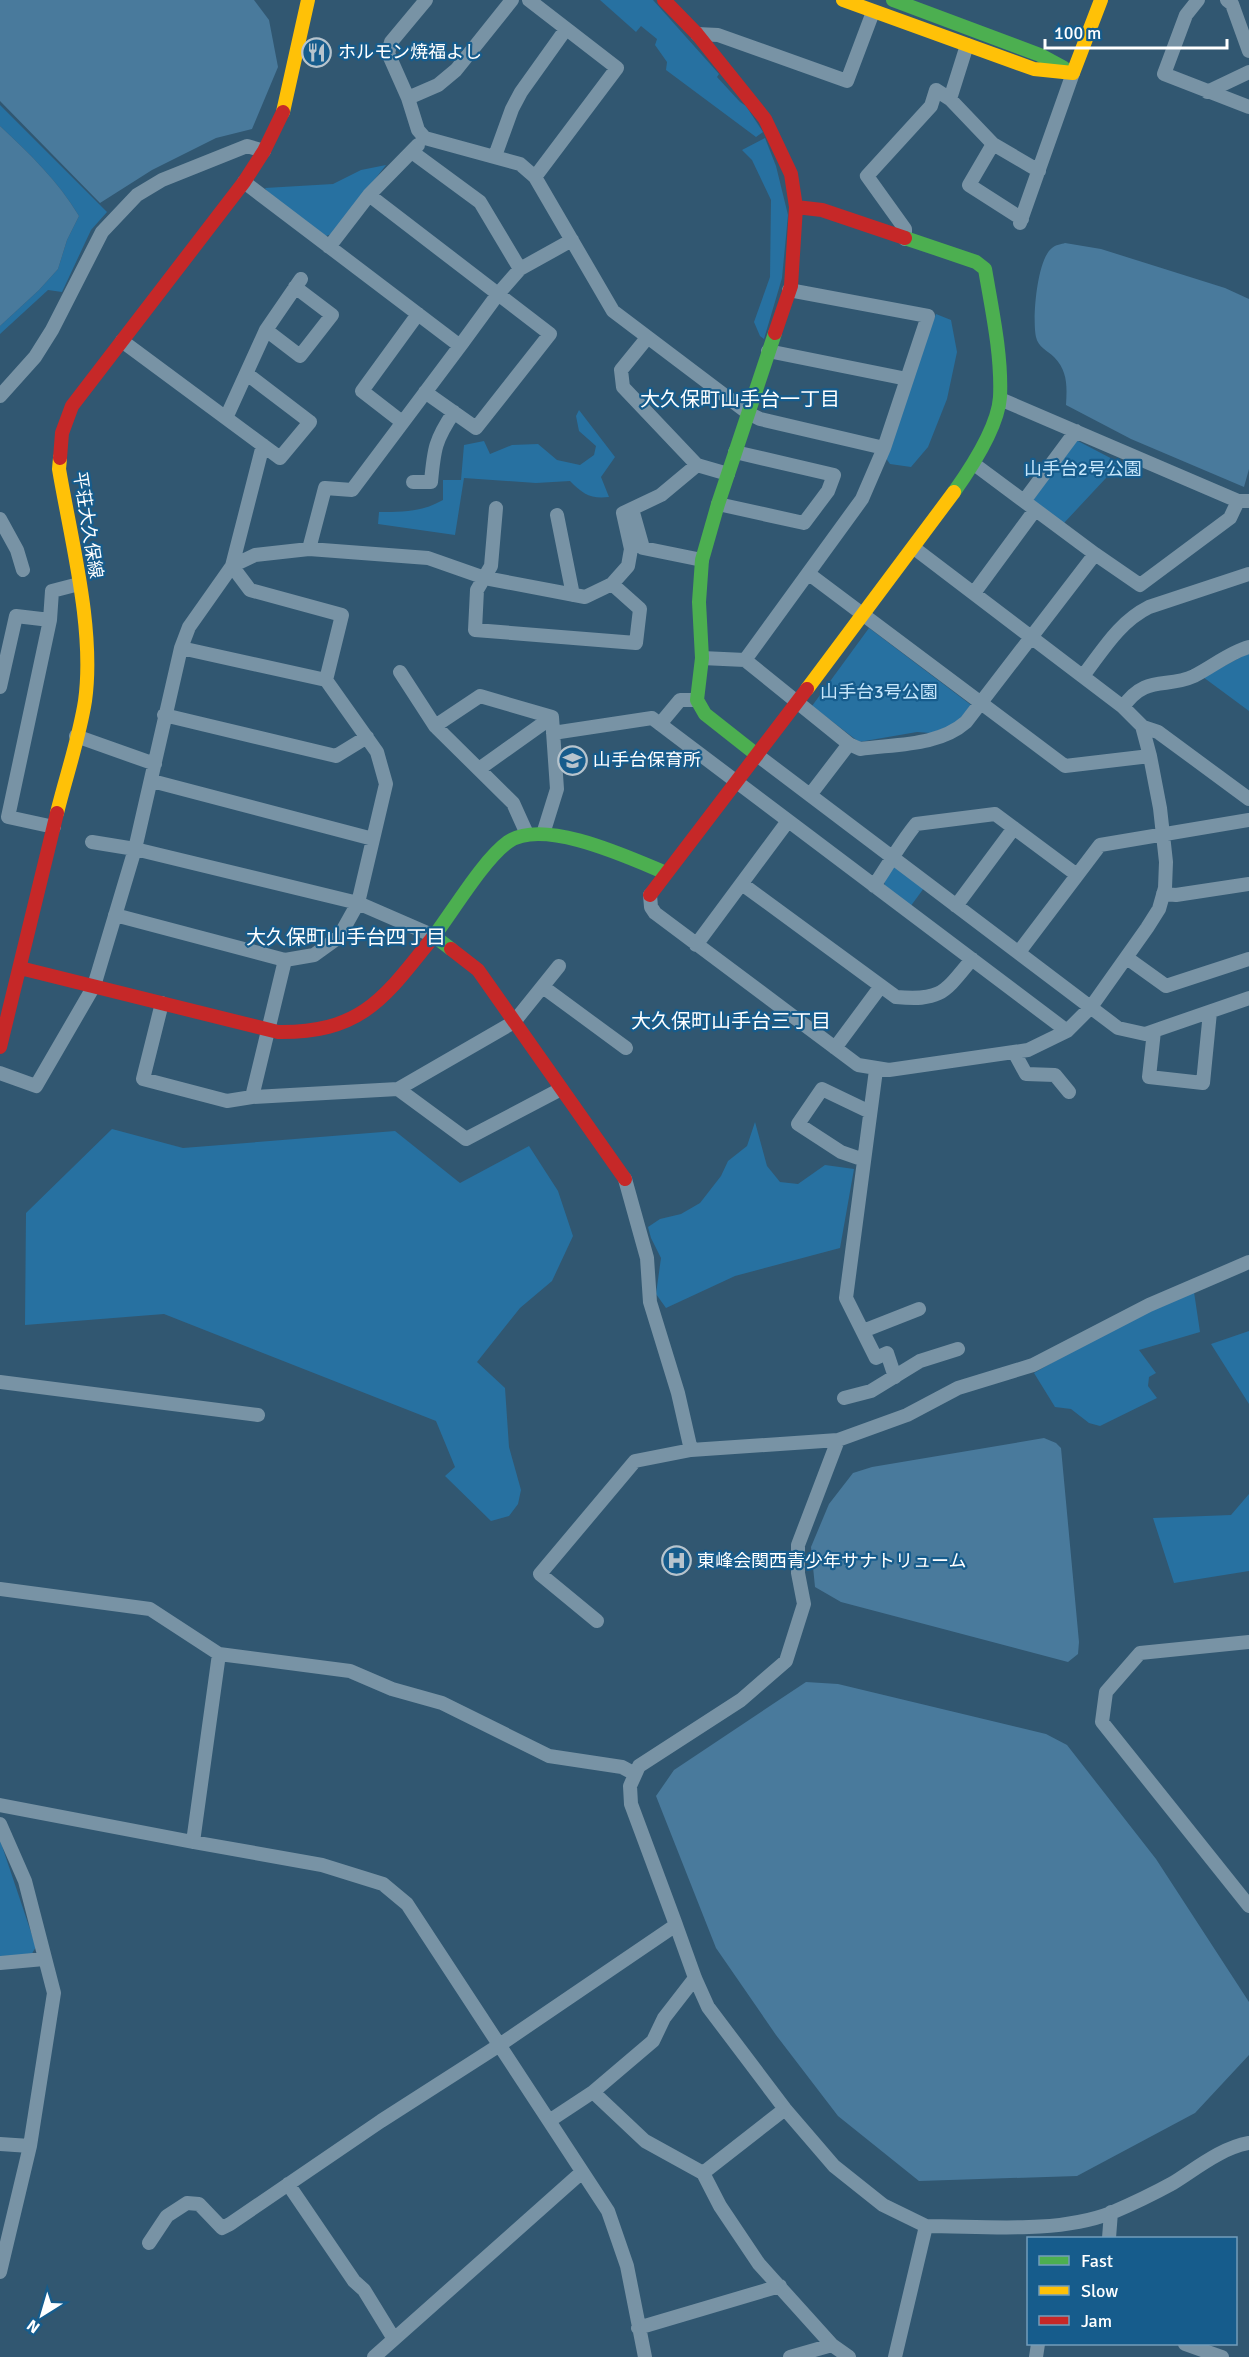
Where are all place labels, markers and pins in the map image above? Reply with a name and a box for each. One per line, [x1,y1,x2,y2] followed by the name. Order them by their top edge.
[301,36,333,68] restaurant icon: ホルモン焼福よし
[338,41,482,63] place label: ホルモン焼福よし
[556,744,588,776] school or university icon: 山手台保育所
[593,749,701,771] place label: 山手台保育所
[660,1545,692,1577] hospital icon: 東峰会関西青少年サナトリューム
[697,1550,966,1572] place label: 東峰会関西青少年サナトリューム

